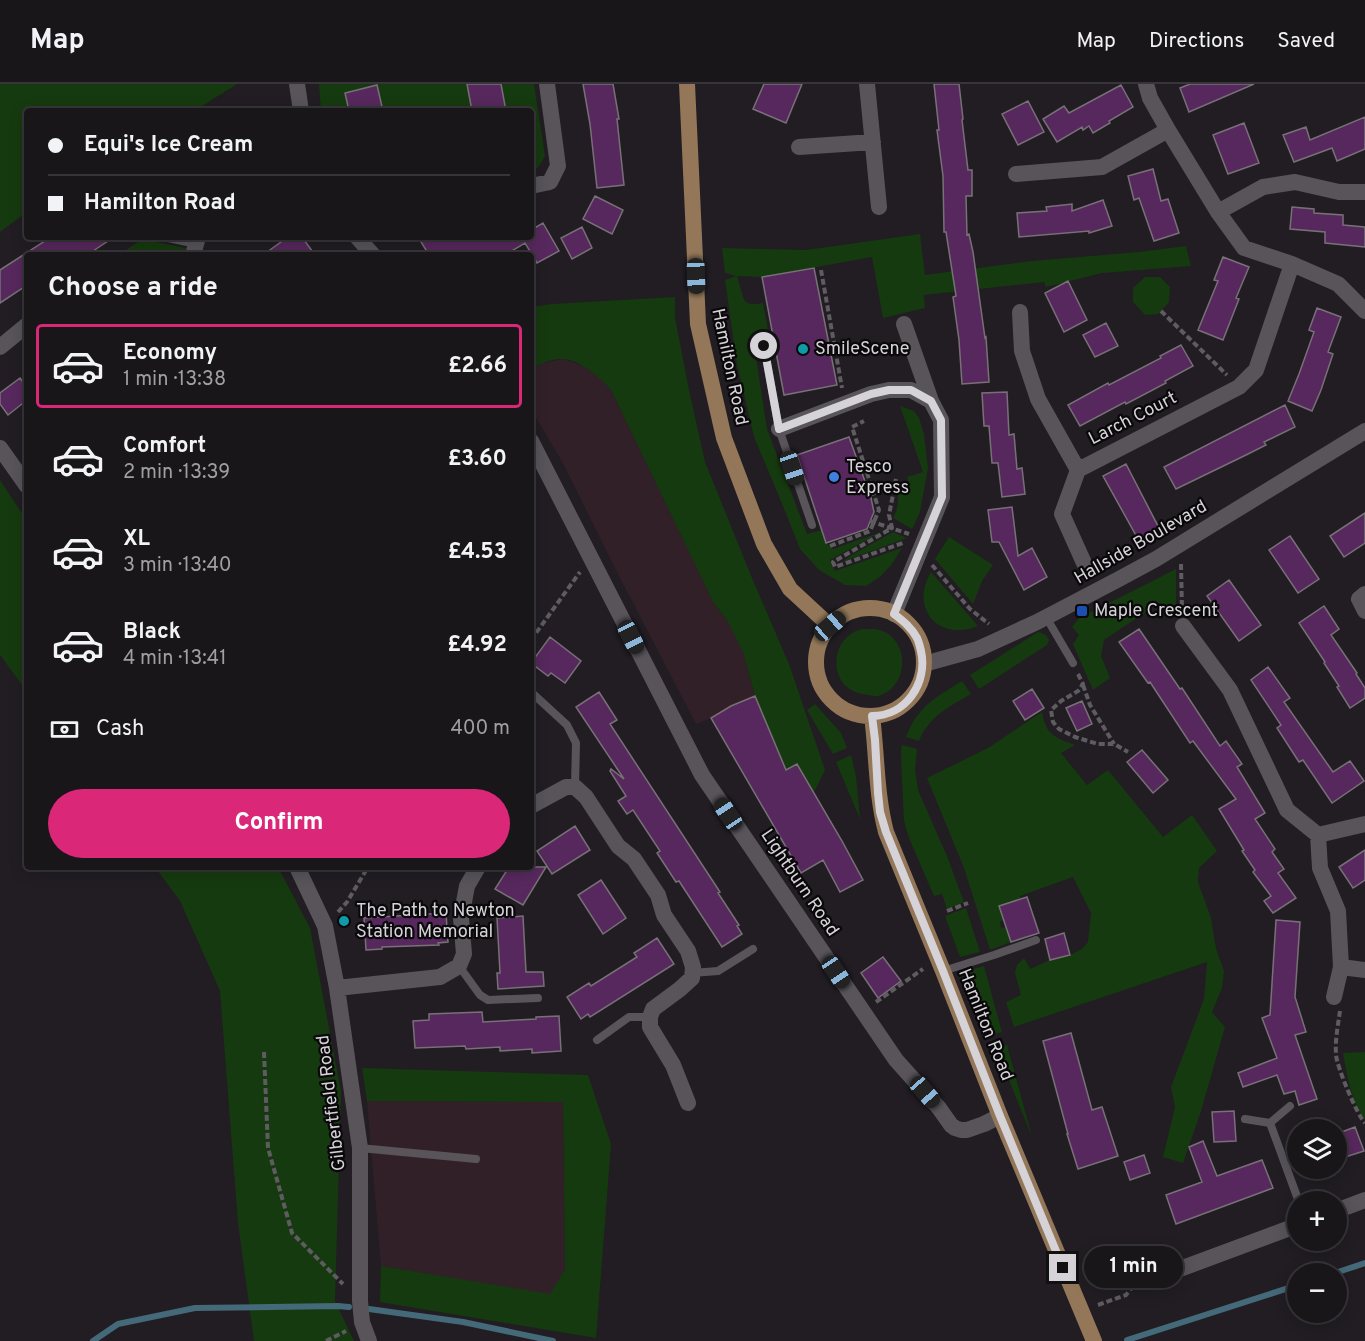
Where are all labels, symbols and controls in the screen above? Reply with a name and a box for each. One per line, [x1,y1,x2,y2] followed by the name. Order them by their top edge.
[30,23,85,59] text: Map
[1076,28,1116,55] text: Map
[1149,28,1244,55] text: Directions
[1277,28,1335,55] text: Saved
[84,132,253,159] text: Equi's Ice Cream
[84,190,236,217] text: Hamilton Road
[686,258,706,294] car
[48,271,218,305] text: Choose a ride
[705,306,753,428] street label: Hamilton Road
[750,332,777,359] route start
[815,338,910,361] place label: SmileScene
[51,339,105,393] icon: car
[123,340,217,367] text: Economy
[796,342,810,356] marker: SmileScene
[448,353,507,380] text: £2.66
[123,367,226,393] text: 1 min · 13:38
[1085,387,1181,451] street label: Larch Court
[51,432,105,486] icon: car
[123,433,206,460] text: Comfort
[448,446,507,473] text: £3.60
[778,448,806,488] car
[846,456,909,500] place label: Tesco Express
[123,460,230,486] text: 2 min · 13:39
[827,470,841,484] marker: Tesco Express
[1071,496,1211,590] street label: Hallside Boulevard
[51,525,105,579] icon: car
[123,526,150,553] text: XL
[448,539,507,566] text: £4.53
[123,553,232,579] text: 3 min · 13:40
[1094,600,1218,623] place label: Maple Crescent
[1075,604,1089,618] marker: Maple Crescent
[811,607,849,645] car
[615,617,647,657] car
[51,618,105,672] icon: car
[123,619,181,646] text: Black
[447,632,507,659] text: £4.92
[123,646,227,672] text: 4 min · 13:41
[48,713,81,746] icon: cash
[96,716,145,743] text: Cash
[450,716,510,742] text: 400 m
[48,789,510,858] button: Confirm
[710,794,746,834] car
[755,825,843,941] street label: Lightburn Road
[356,900,515,944] place label: The Path to Newton Station Memorial
[337,914,351,928] marker: The Path to Newton Station Memorial
[818,952,854,992] car
[952,966,1018,1084] street label: Hamilton Road
[312,1034,352,1172] street label: Gilbertfield Road
[906,1073,944,1111] car
[1287,1119,1347,1323] map controls
[1287,1119,1347,1179] button: layers
[1287,1191,1347,1251] button: +
[1084,1247,1183,1289] callout: 1 min
[1049,1254,1076,1281] route end
[1109,1254,1158,1280] text: 1 min
[1287,1263,1347,1323] button: −

